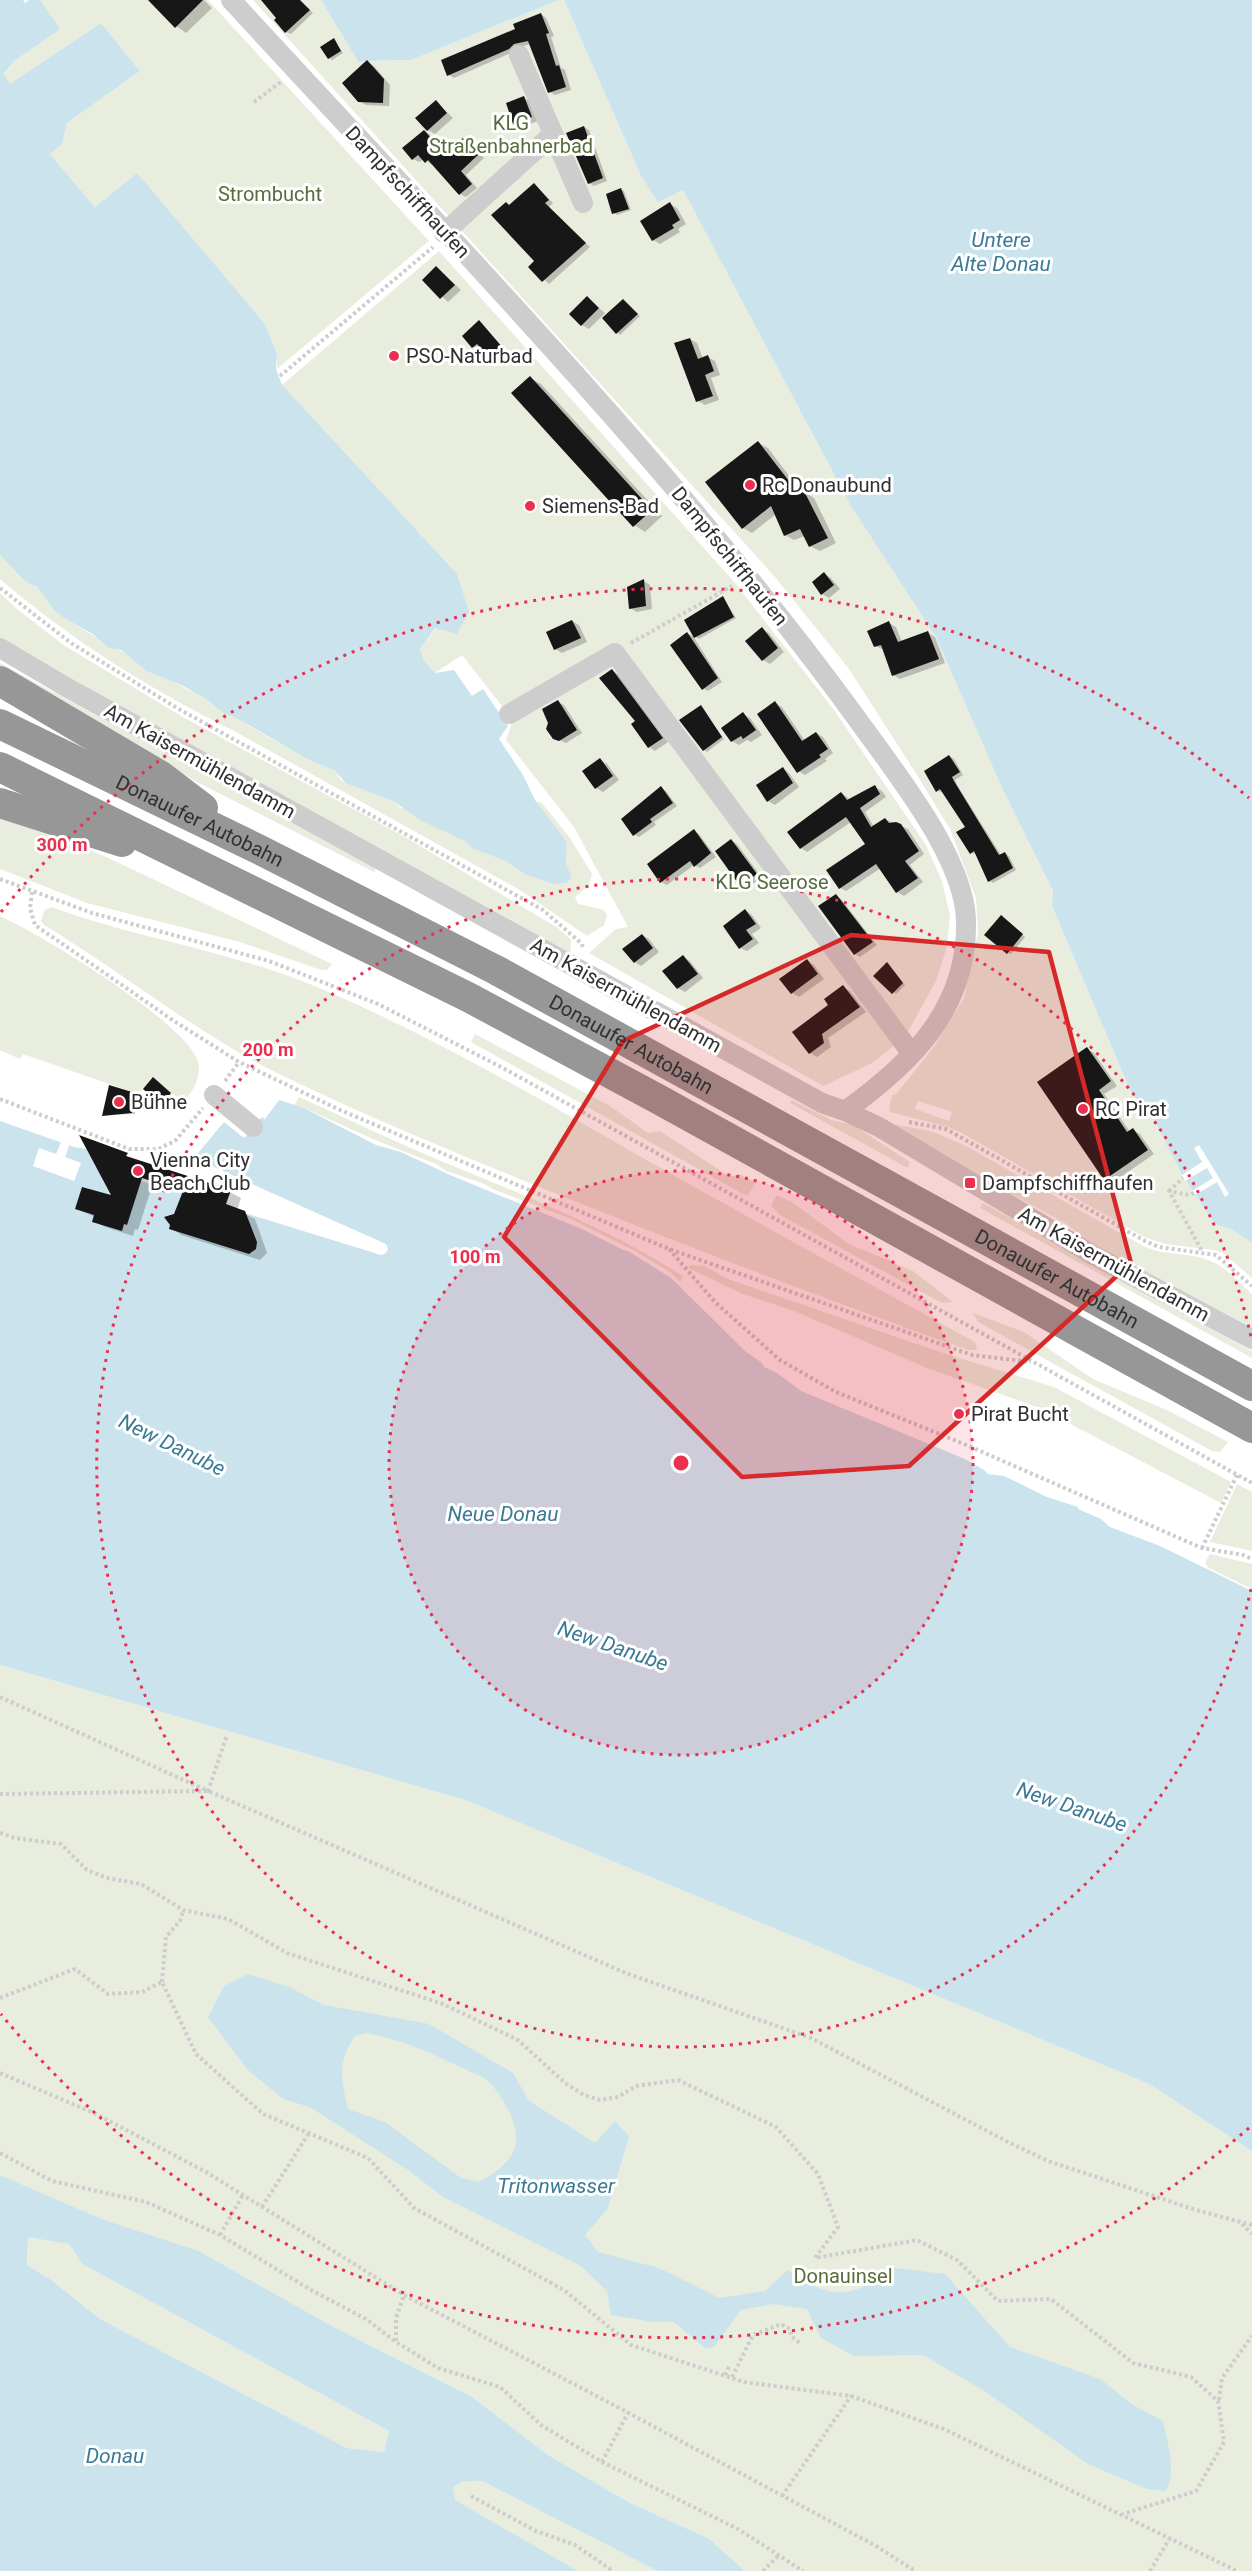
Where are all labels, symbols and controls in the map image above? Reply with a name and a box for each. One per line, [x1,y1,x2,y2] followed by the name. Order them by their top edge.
[429,111,593,158] park label: KLG Straßenbahnerbad
[341,121,475,263] street label: Dampfschiffhaufen
[218,182,322,206] park label: Strombucht
[950,228,1051,276] water label: Untere Alte Donau
[406,344,533,368] place label: PSO-Naturbad
[387,349,401,363] marker: PSO-Naturbad
[762,473,892,497] place label: Rc Donaubund
[743,478,757,492] marker: Rc Donaubund
[667,482,793,630] street label: Dampfschiffhaufen
[542,494,659,518] place label: Siemens-Bad
[523,499,537,513] marker: Siemens-Bad
[100,698,300,824] street label: Am Kaisermühlendamm
[112,770,288,872] street label: Donauufer Autobahn
[36,834,88,855] text: 300 m
[715,870,829,894] park label: KLG Seerose
[526,932,726,1058] street label: Am Kaisermühlendamm
[545,990,717,1099] street label: Donauufer Autobahn
[242,1039,294,1060] text: 200 m
[131,1090,187,1114] place label: Bühne
[112,1095,126,1109] marker: Bühne
[1095,1097,1167,1121] place label: RC Pirat
[1076,1102,1090,1116] marker: RC Pirat
[150,1148,251,1195] place label: Vienna City Beach Club
[131,1164,145,1178] marker: Vienna City Beach Club
[982,1171,1154,1195] place label: Dampfschiffhaufen
[963,1176,977,1190] marker: Dampfschiffhaufen
[1014,1201,1214,1327] street label: Am Kaisermühlendamm
[971,1224,1143,1333] street label: Donauufer Autobahn
[449,1246,501,1267] text: 100 m
[971,1402,1069,1426] place label: Pirat Bucht
[952,1407,966,1421] marker: Pirat Bucht
[115,1409,229,1481] water label: New Danube
[671,1453,691,1473] centre of rings
[447,1502,559,1526] water label: Neue Donau
[555,1616,671,1676] water label: New Danube
[1014,1777,1130,1837] water label: New Danube
[497,2174,616,2198] water label: Tritonwasser
[793,2264,893,2288] park label: Donauinsel
[86,2444,144,2468] water label: Donau

